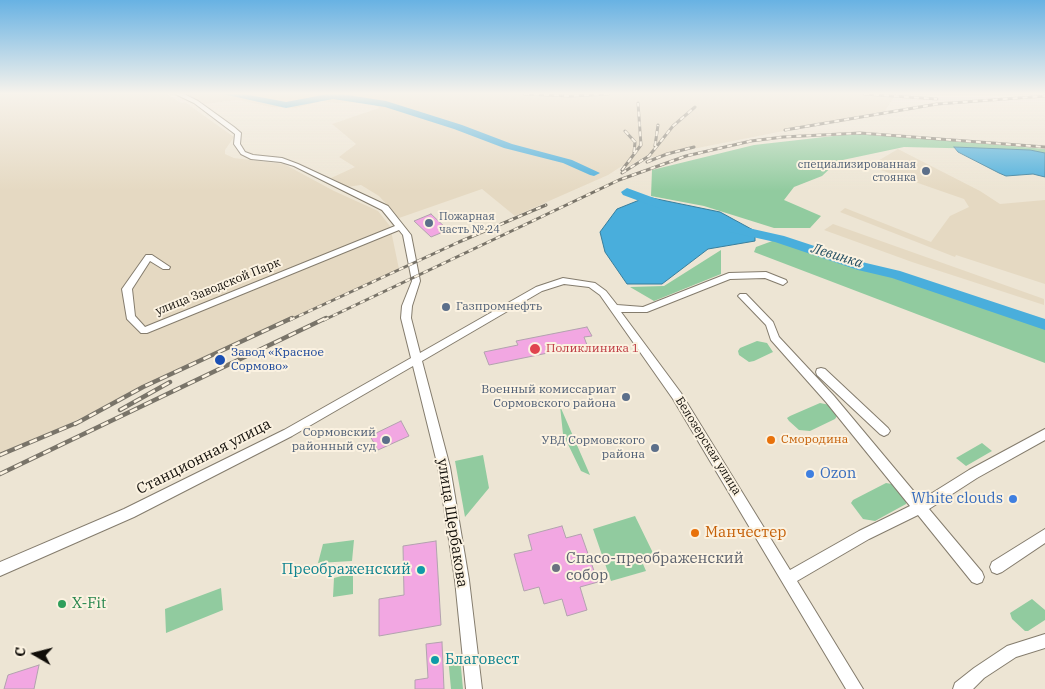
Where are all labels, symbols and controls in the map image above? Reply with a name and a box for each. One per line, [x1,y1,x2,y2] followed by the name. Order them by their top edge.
[798,158,916,184] place label: специализированная стоянка
[920,165,932,177] marker: специализированная стоянка
[439,210,500,236] place label: Пожарная часть № 24
[423,217,435,229] marker: Пожарная часть № 24
[809,240,865,272] water label: Левинка
[153,255,283,319] street label: улица Заводской Парк
[456,300,542,314] place label: Газпромнефть
[440,301,452,313] marker: Газпромнефть
[528,342,542,356] marker: Поликлиника 1
[546,342,639,356] place label: Поликлиника 1
[231,346,324,374] place label: Завод «Красное Сормово»
[213,353,227,367] marker: Завод «Красное Сормово»
[481,383,616,411] place label: Военный комиссариат Сормовского района
[620,391,632,403] marker: Военный комиссариат Сормовского района
[672,394,744,498] street label: Белозерская улица
[134,415,274,499] street label: Станционная улица
[292,426,376,454] place label: Сормовский районный суд
[781,433,848,447] place label: Смородина
[380,434,392,446] marker: Сормовский районный суд
[542,434,645,462] place label: УВД Сормовского района
[765,434,777,446] marker: Смородина
[649,442,661,454] marker: УВД Сормовского района
[433,457,471,589] street label: улица Щербакова
[820,465,856,483] place label: Ozon
[804,468,816,480] marker: Ozon
[911,490,1003,508] place label: White clouds
[1007,493,1019,505] marker: White clouds
[705,524,786,542] place label: Манчестер
[689,527,701,539] marker: Манчестер
[566,550,744,585] place label: Спасо-преображенский собор
[282,561,411,579] place label: Преображенский
[550,562,562,574] marker: Спасо-преображенский собор
[415,564,427,576] marker: Преображенский
[72,595,106,613] place label: X-Fit
[56,598,68,610] marker: X-Fit
[10,629,60,679] north arrow
[11,646,30,658] text: С
[445,651,519,669] place label: Благовест
[429,654,441,666] marker: Благовест

